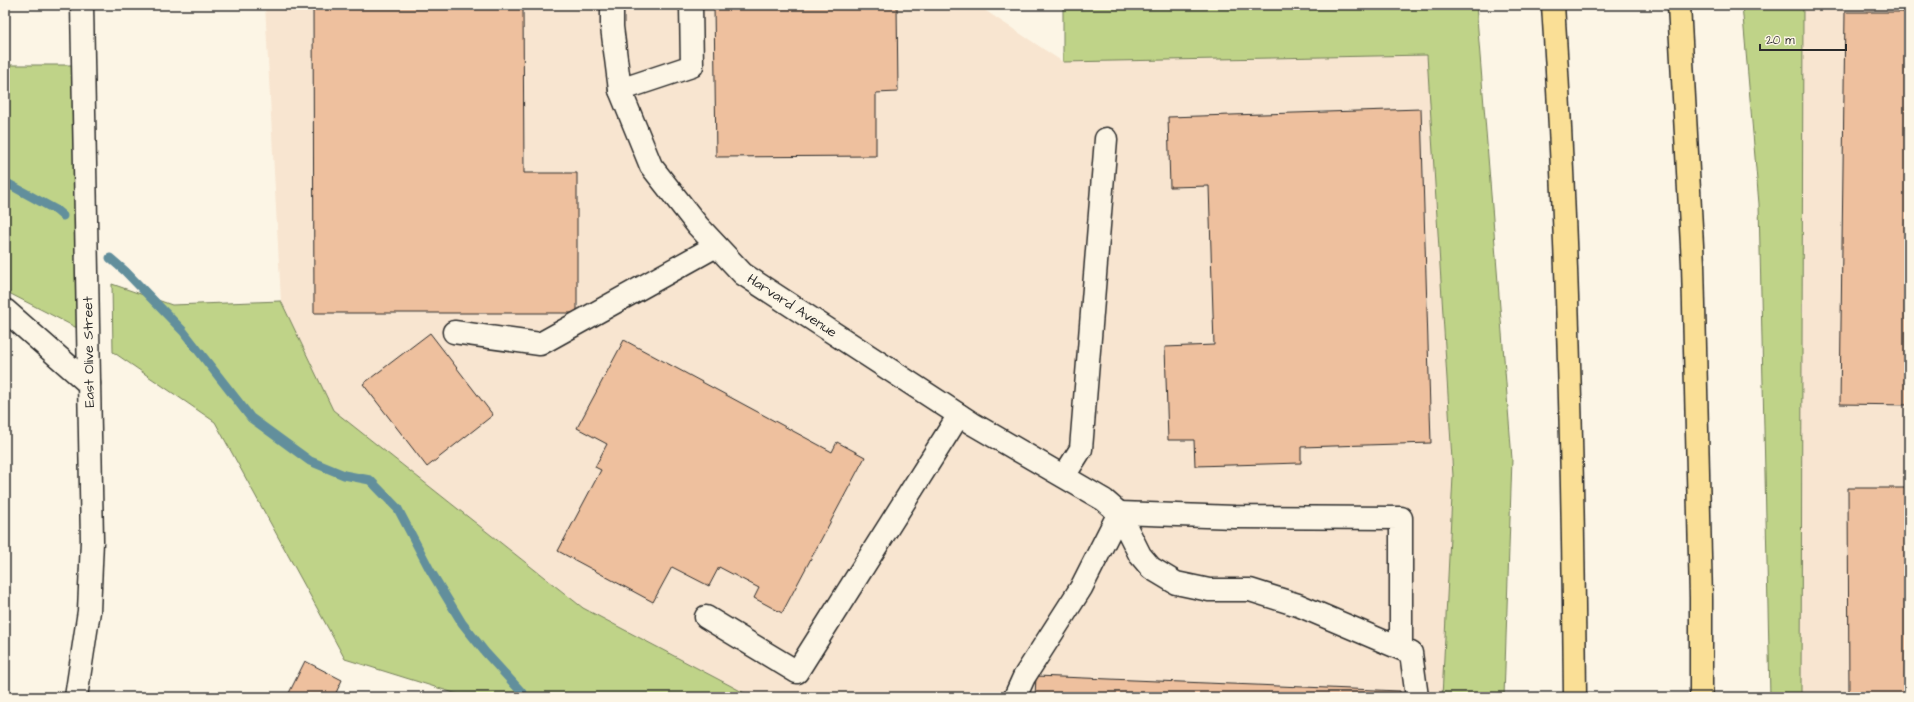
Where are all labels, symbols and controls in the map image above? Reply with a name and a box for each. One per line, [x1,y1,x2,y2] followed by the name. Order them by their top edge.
[1760,26,1846,52] scale bar
[1766,32,1795,49] text: 20 m
[743,269,841,343] street label: Harvard Avenue
[78,296,100,408] street label: East Olive Street

